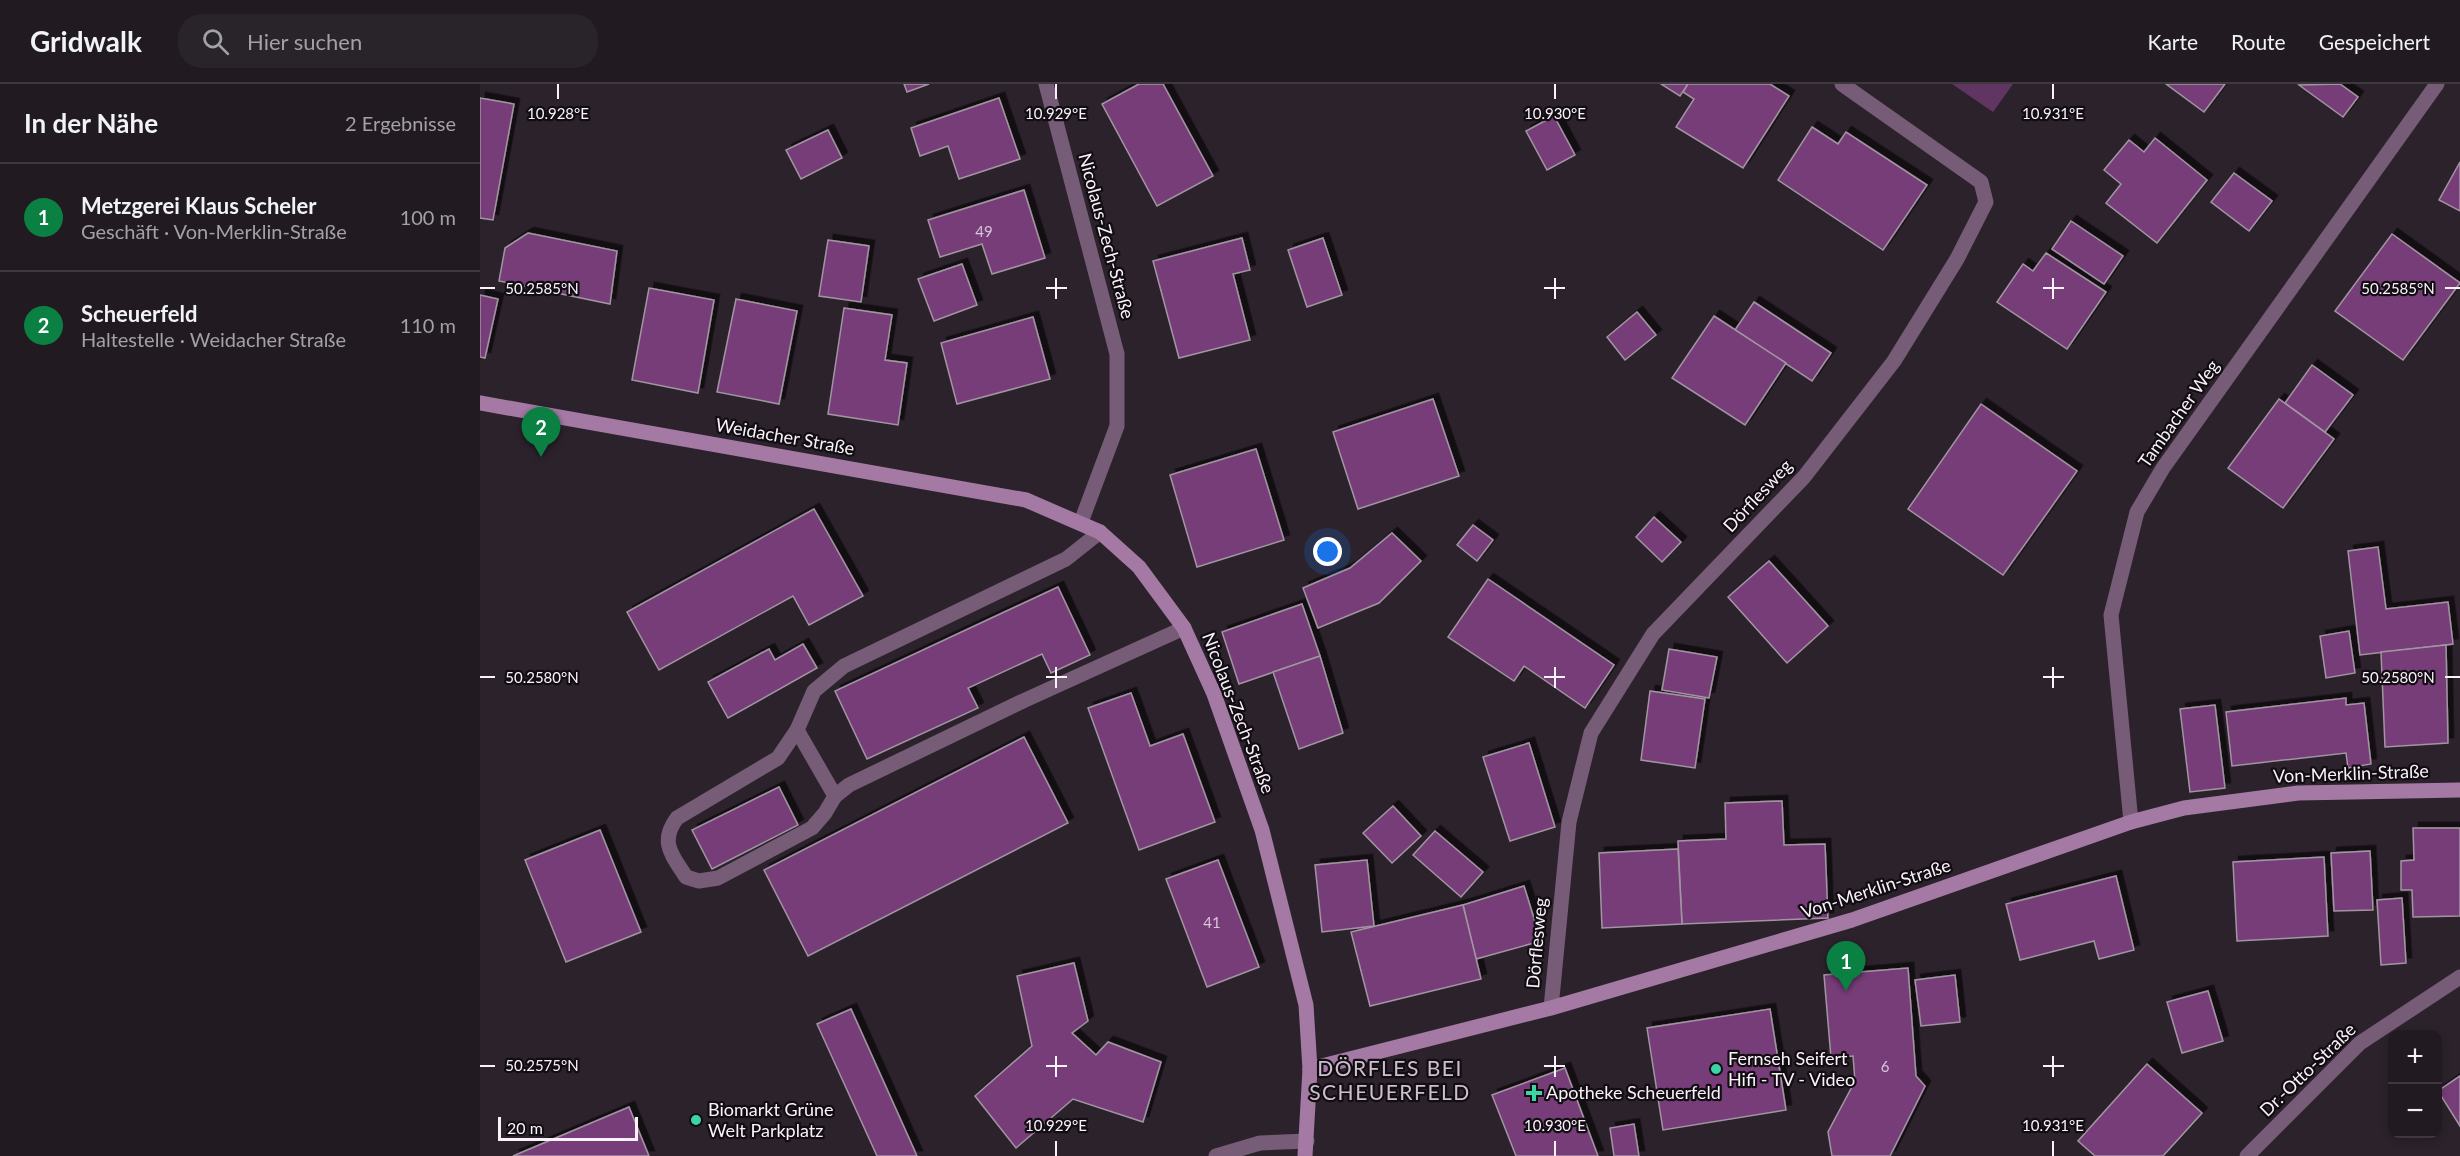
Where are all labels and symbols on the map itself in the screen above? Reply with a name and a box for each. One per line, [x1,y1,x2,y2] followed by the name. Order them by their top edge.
[527,104,589,122] text: 10.928°E
[1025,104,1087,122] text: 10.929°E
[1524,104,1586,122] text: 10.930°E
[2022,104,2084,122] text: 10.931°E
[1074,151,1140,321] street label: Nicolaus-Zech-Straße
[975,222,993,240] house number: 49
[505,279,579,297] text: 50.2585°N
[2361,279,2435,297] text: 50.2585°N
[2133,355,2223,472] street label: Tambacher Weg
[522,408,560,457] pin: 2
[714,413,856,459] street label: Weidacher Straße
[1718,454,1796,536] street label: Dörflesweg
[1313,537,1342,566] your location
[1198,629,1280,796] street label: Nicolaus-Zech-Straße
[505,668,579,686] text: 50.2580°N
[2361,668,2435,686] text: 50.2580°N
[2273,759,2429,787] street label: Von-Merklin-Straße
[1798,854,1953,923] street label: Von-Merklin-Straße
[1521,897,1551,989] street label: Dörflesweg
[1203,913,1221,931] house number: 41
[1826,942,1866,991] pin: 1
[2255,1018,2360,1121] street label: Dr.-Otto-Straße
[1728,1047,1855,1090] place label: Fernseh Seifert Hifi - TV - Video
[1309,1055,1471,1104] district label: DÖRFLES BEI SCHEUERFELD
[505,1056,579,1074] text: 50.2575°N
[1881,1057,1890,1075] house number: 6
[1709,1062,1723,1076] marker: Fernseh Seifert Hifi - TV - Video
[1546,1081,1721,1103] place label: Apotheke Scheuerfeld
[1527,1086,1541,1100] marker: Apotheke Scheuerfeld
[708,1098,834,1141] place label: Biomarkt Grüne Welt Parkplatz
[689,1113,703,1127] marker: Biomarkt Grüne Welt Parkplatz
[498,1114,638,1142] scale bar
[1025,1116,1087,1134] text: 10.929°E
[1524,1116,1586,1134] text: 10.930°E
[2022,1116,2084,1134] text: 10.931°E

